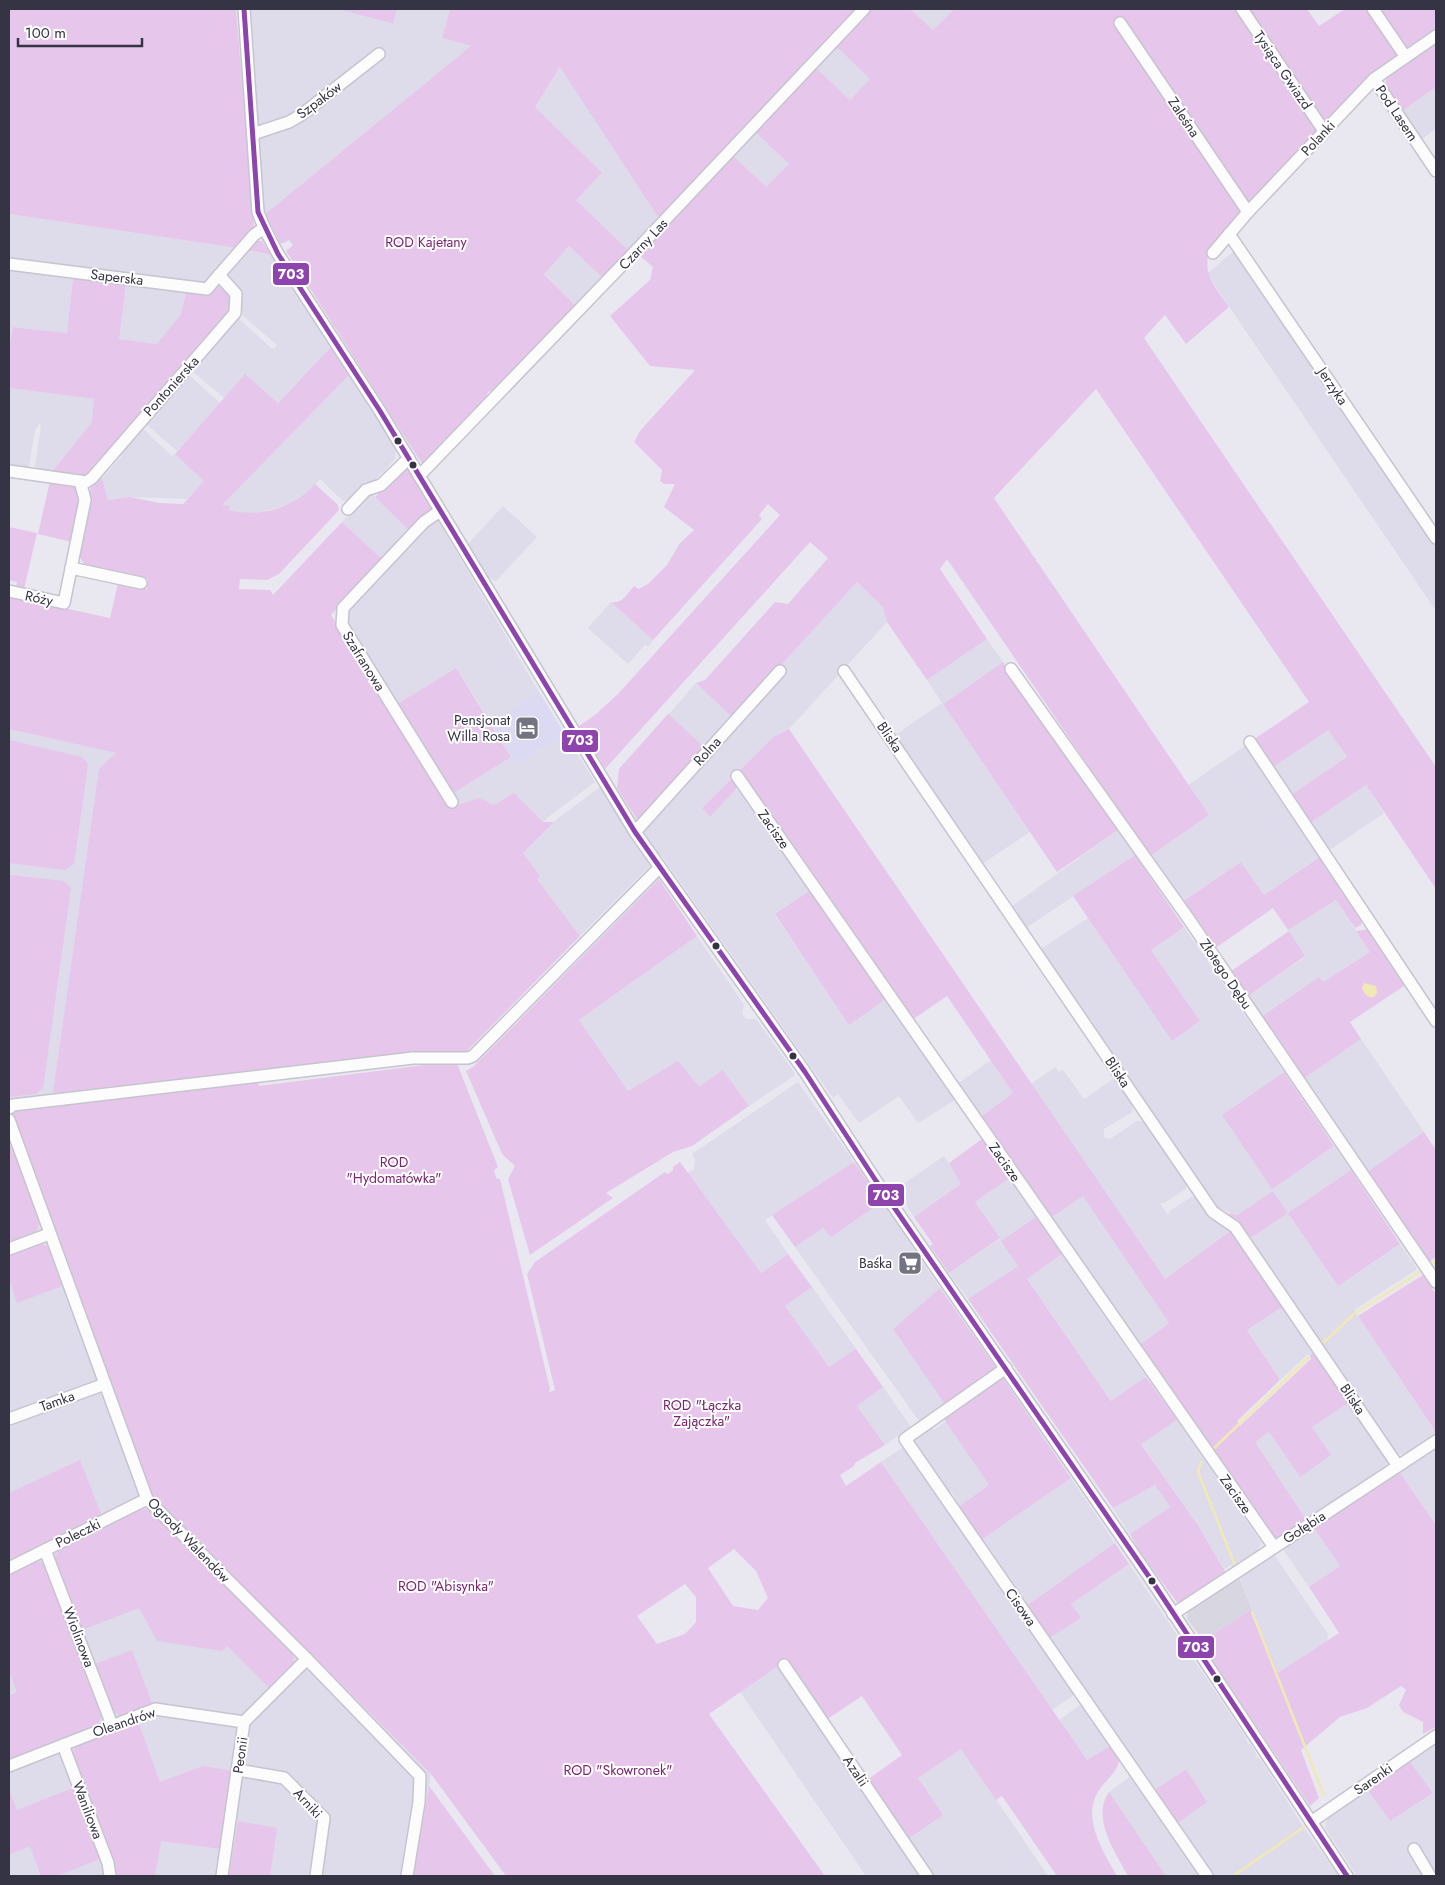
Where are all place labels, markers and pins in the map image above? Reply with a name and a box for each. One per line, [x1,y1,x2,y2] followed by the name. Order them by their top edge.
[393,436,403,446] unlabelled marker
[408,460,418,470] unlabelled marker
[447,710,511,746] place label: Pensjonat Willa Rosa
[514,715,540,741] hotel icon: Pensjonat Willa Rosa
[711,941,721,951] unlabelled marker
[788,1051,798,1061] unlabelled marker
[897,1250,923,1276] supermarket icon: Baśka
[859,1253,892,1273] place label: Baśka
[1147,1576,1157,1586] unlabelled marker
[1212,1674,1222,1684] unlabelled marker

